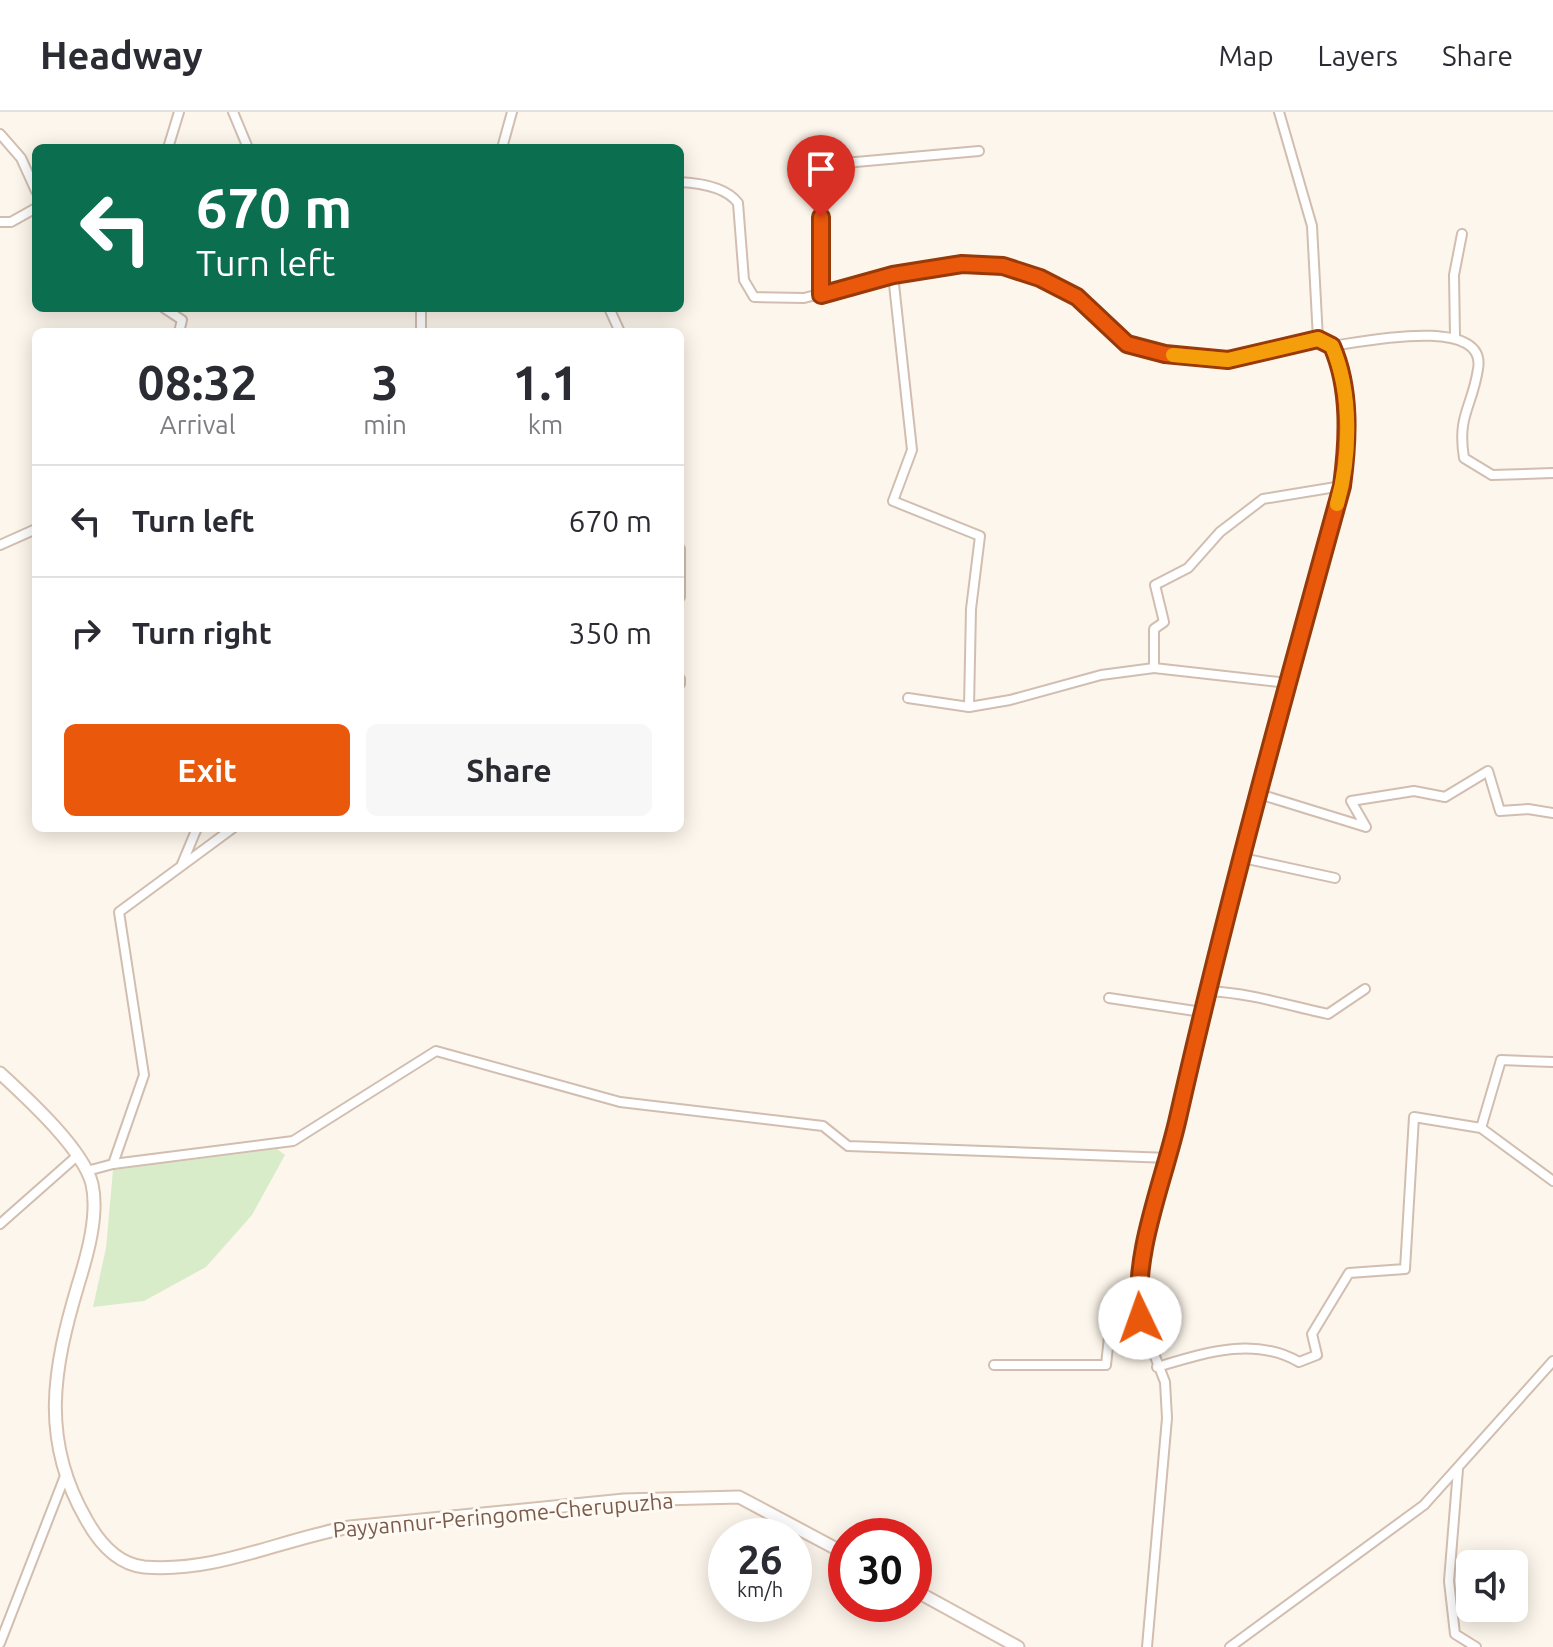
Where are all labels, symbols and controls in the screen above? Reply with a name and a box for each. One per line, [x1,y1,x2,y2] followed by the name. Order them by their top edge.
[40,34,203,76] text: Headway
[1218,40,1274,71] text: Map
[1318,40,1398,71] text: Layers
[1442,40,1513,71] text: Share
[787,135,855,217] pin
[799,147,843,191] icon: arrive
[64,176,168,280] icon: left
[196,176,352,239] text: 670 m
[196,242,335,283] text: Turn left
[138,355,258,409] text: 08:32
[372,355,399,409] text: 3
[512,355,578,409] text: 1.1
[160,410,235,439] text: Arrival
[363,410,407,439] text: min
[528,410,563,439] text: km
[64,499,108,543] icon: left
[132,504,254,538] text: Turn left
[568,504,652,538] text: 670 m
[64,611,108,655] icon: right
[132,616,272,650] text: Turn right
[568,616,652,650] text: 350 m
[64,724,350,816] button: Exit
[366,724,652,816] button: Share
[1098,1276,1182,1360] position arrow
[332,1487,674,1542] street label: Payyannur-Peringome-Cherupuzha
[828,1518,932,1622] speed limit sign: 30
[737,1537,783,1582] text: 26
[1456,1550,1528,1622] map controls
[1456,1550,1528,1622] button: sound
[737,1578,783,1601] text: km/h

